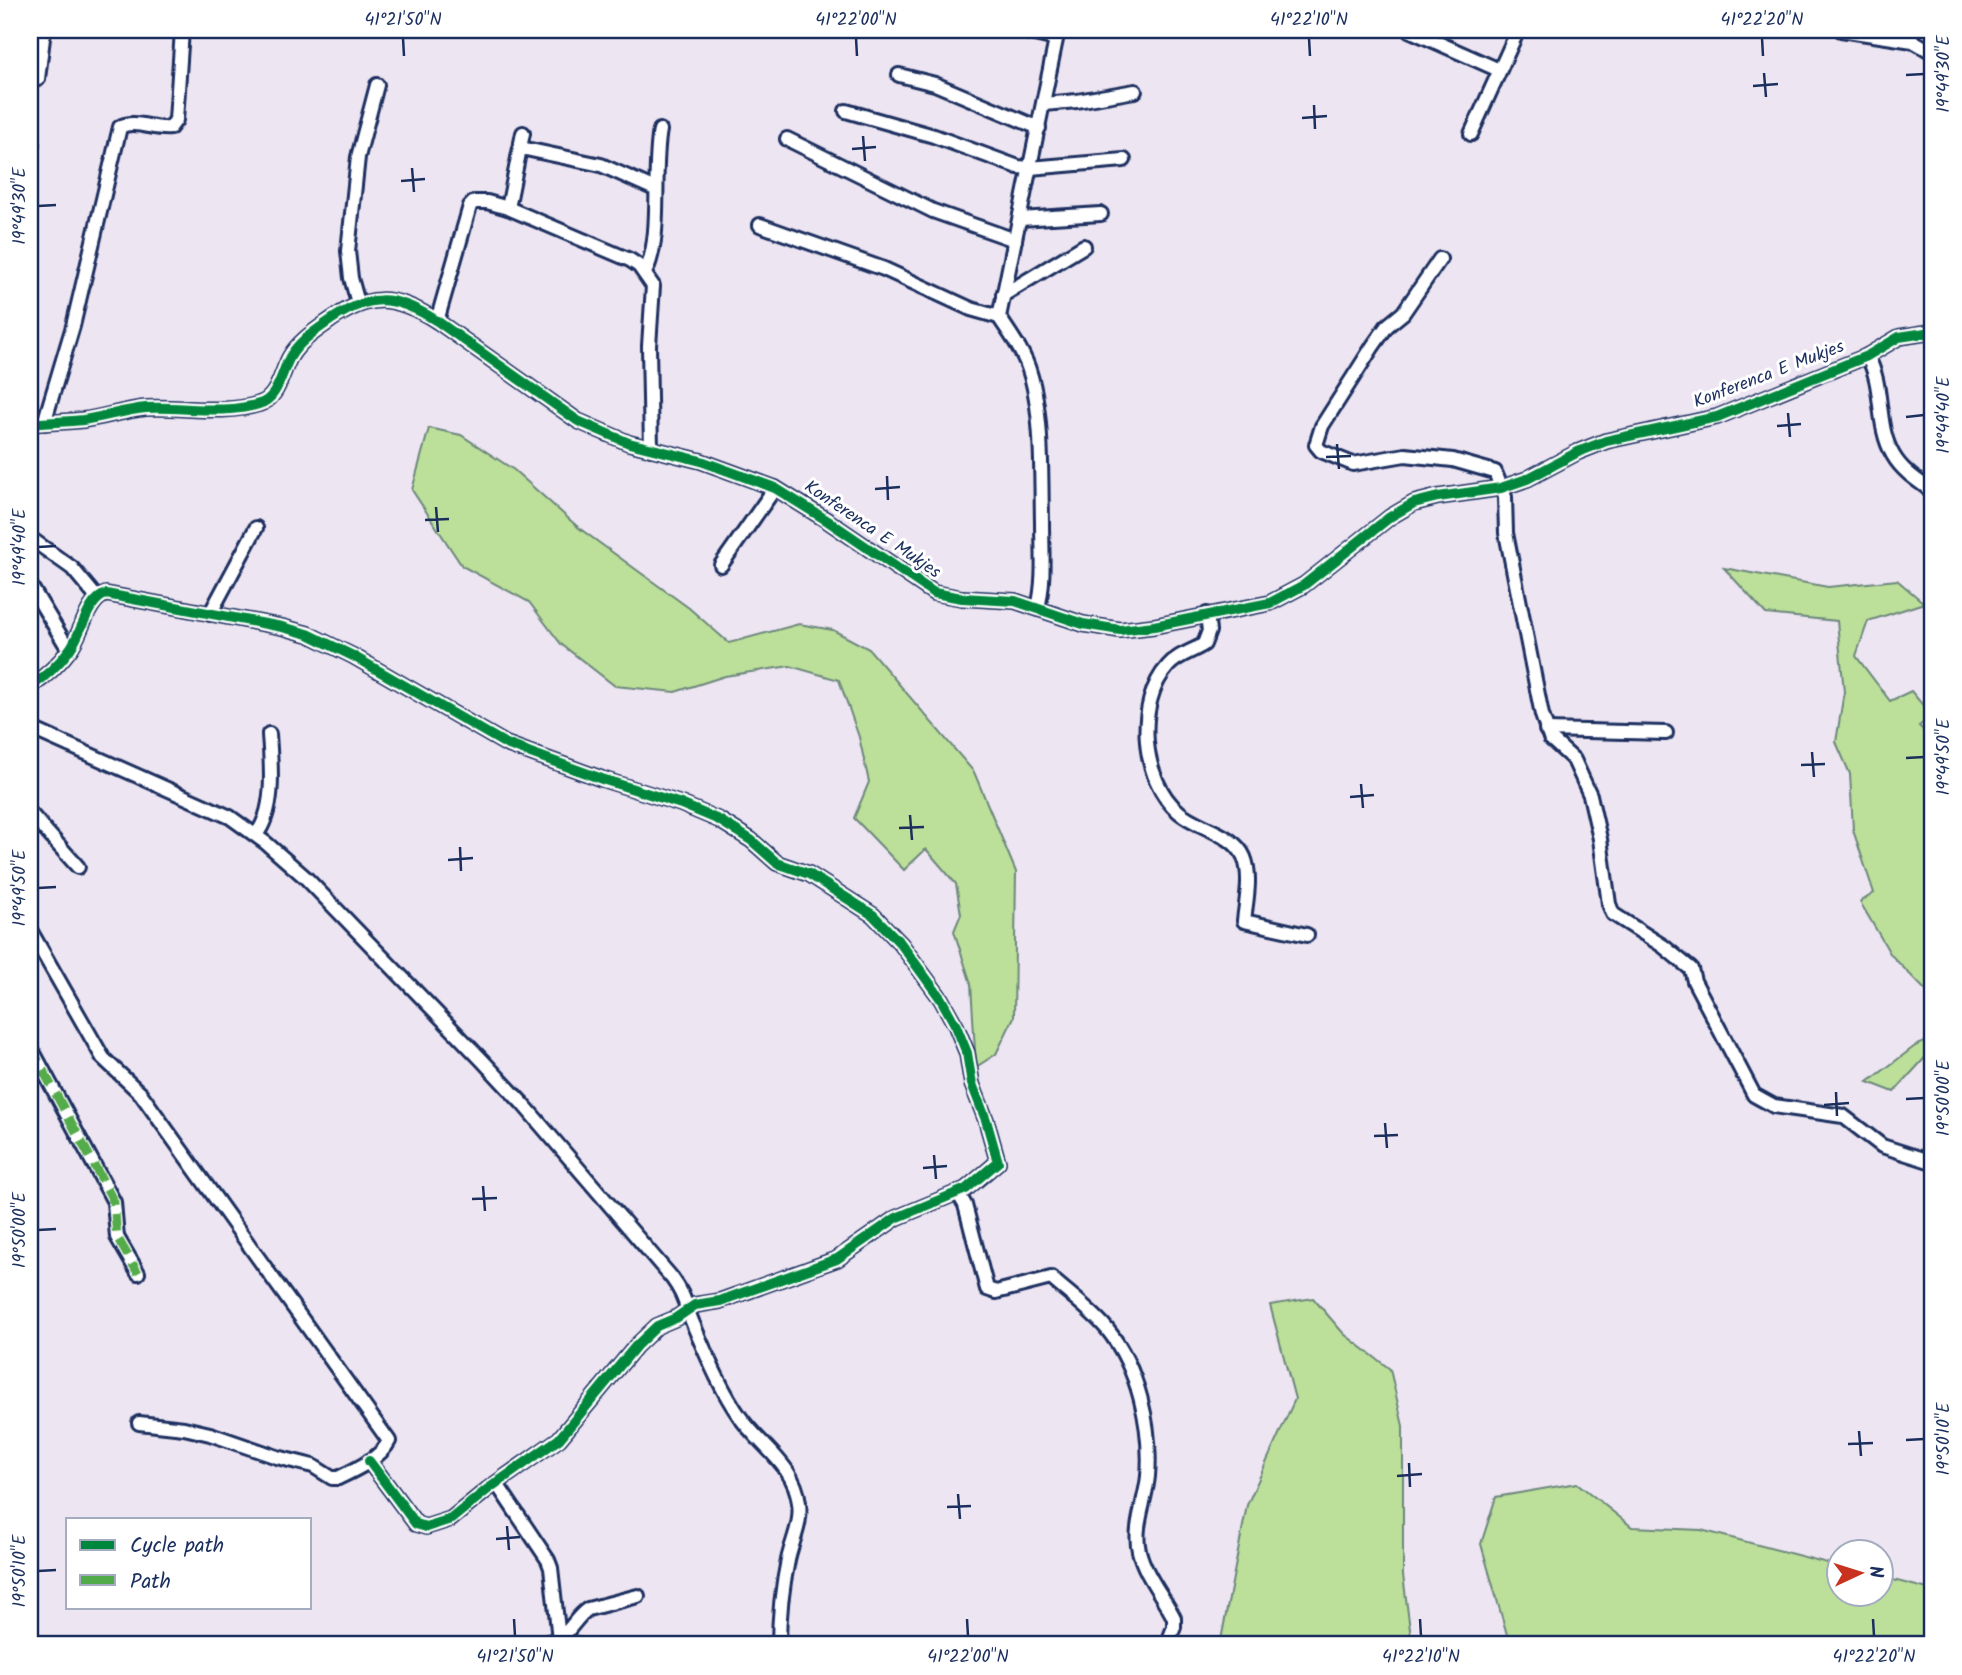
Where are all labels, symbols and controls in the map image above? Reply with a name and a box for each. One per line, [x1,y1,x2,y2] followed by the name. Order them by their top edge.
[364,6,442,35] text: 41°21'50"N
[815,6,897,35] text: 41°22'00"N
[1270,6,1348,35] text: 41°22'10"N
[1721,6,1803,35] text: 41°22'20"N
[1930,35,1959,113] text: 19°49'30"E
[6,167,35,245] text: 19°49'30"E
[1689,333,1849,417] street label: Konferenca E Mukjes
[1930,376,1959,454] text: 19°49'40"E
[798,473,947,587] street label: Konferenca E Mukjes
[6,508,35,586] text: 19°49'40"E
[1930,718,1959,796] text: 19°49'50"E
[6,849,35,927] text: 19°49'50"E
[1930,1059,1959,1136] text: 19°50'00"E
[6,1191,35,1268] text: 19°50'00"E
[1930,1402,1959,1475] text: 19°50'10"E
[66,1518,312,1608] legend
[130,1530,224,1563] text: Cycle path
[6,1534,35,1607] text: 19°50'10"E
[1826,1538,1896,1608] north arrow
[1860,1565,1890,1579] text: N
[130,1566,171,1599] text: Path
[476,1643,554,1672] text: 41°21'50"N
[927,1643,1009,1672] text: 41°22'00"N
[1382,1643,1460,1672] text: 41°22'10"N
[1833,1643,1915,1672] text: 41°22'20"N

